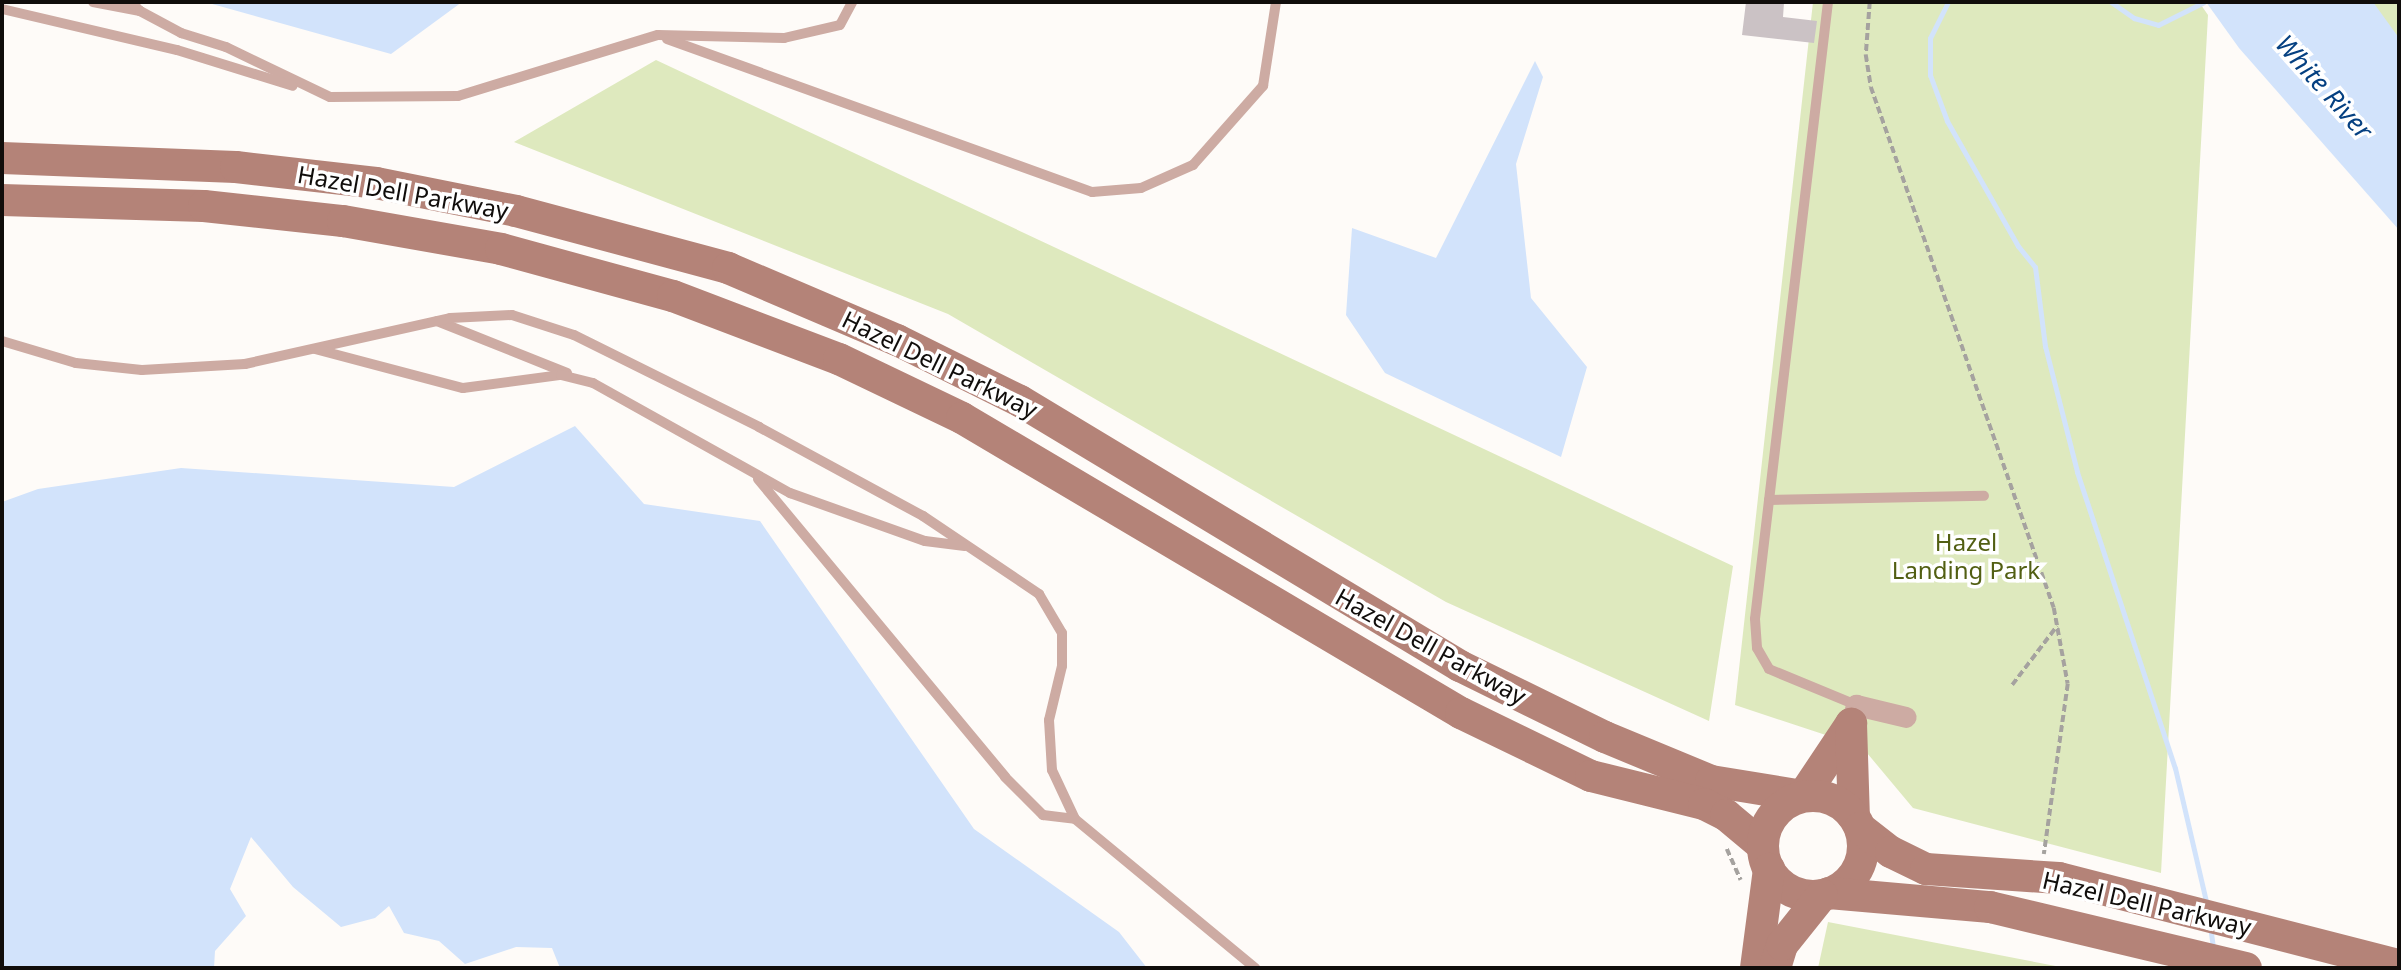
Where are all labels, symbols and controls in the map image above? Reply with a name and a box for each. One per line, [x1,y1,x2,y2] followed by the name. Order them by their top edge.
[2269,28,2379,146] water label: White River
[295,159,511,225] street label: Hazel Dell Parkway
[838,304,1042,424] street label: Hazel Dell Parkway
[1892,528,2040,584] park label: Hazel Landing Park
[1331,582,1531,710] street label: Hazel Dell Parkway
[2040,865,2254,941] street label: Hazel Dell Parkway

